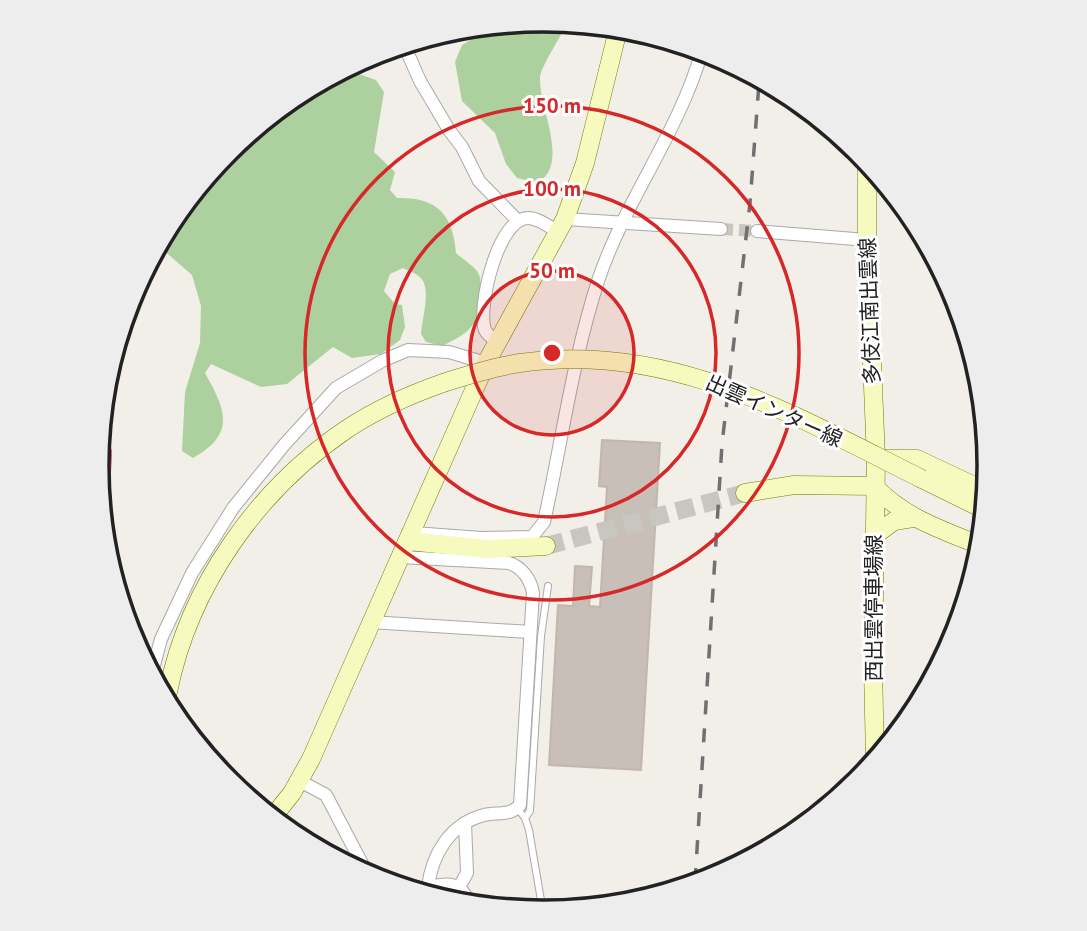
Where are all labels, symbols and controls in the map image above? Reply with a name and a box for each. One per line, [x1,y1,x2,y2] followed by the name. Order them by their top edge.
[523,92,581,119] text: 150 m
[523,175,581,202] text: 100 m
[853,237,886,385] street label: 多伎江南出雲線
[529,257,575,284] text: 50 m
[540,341,564,365] centre of rings
[702,368,847,453] street label: 出雲インター線
[860,535,887,682] street label: 西出雲停車場線

